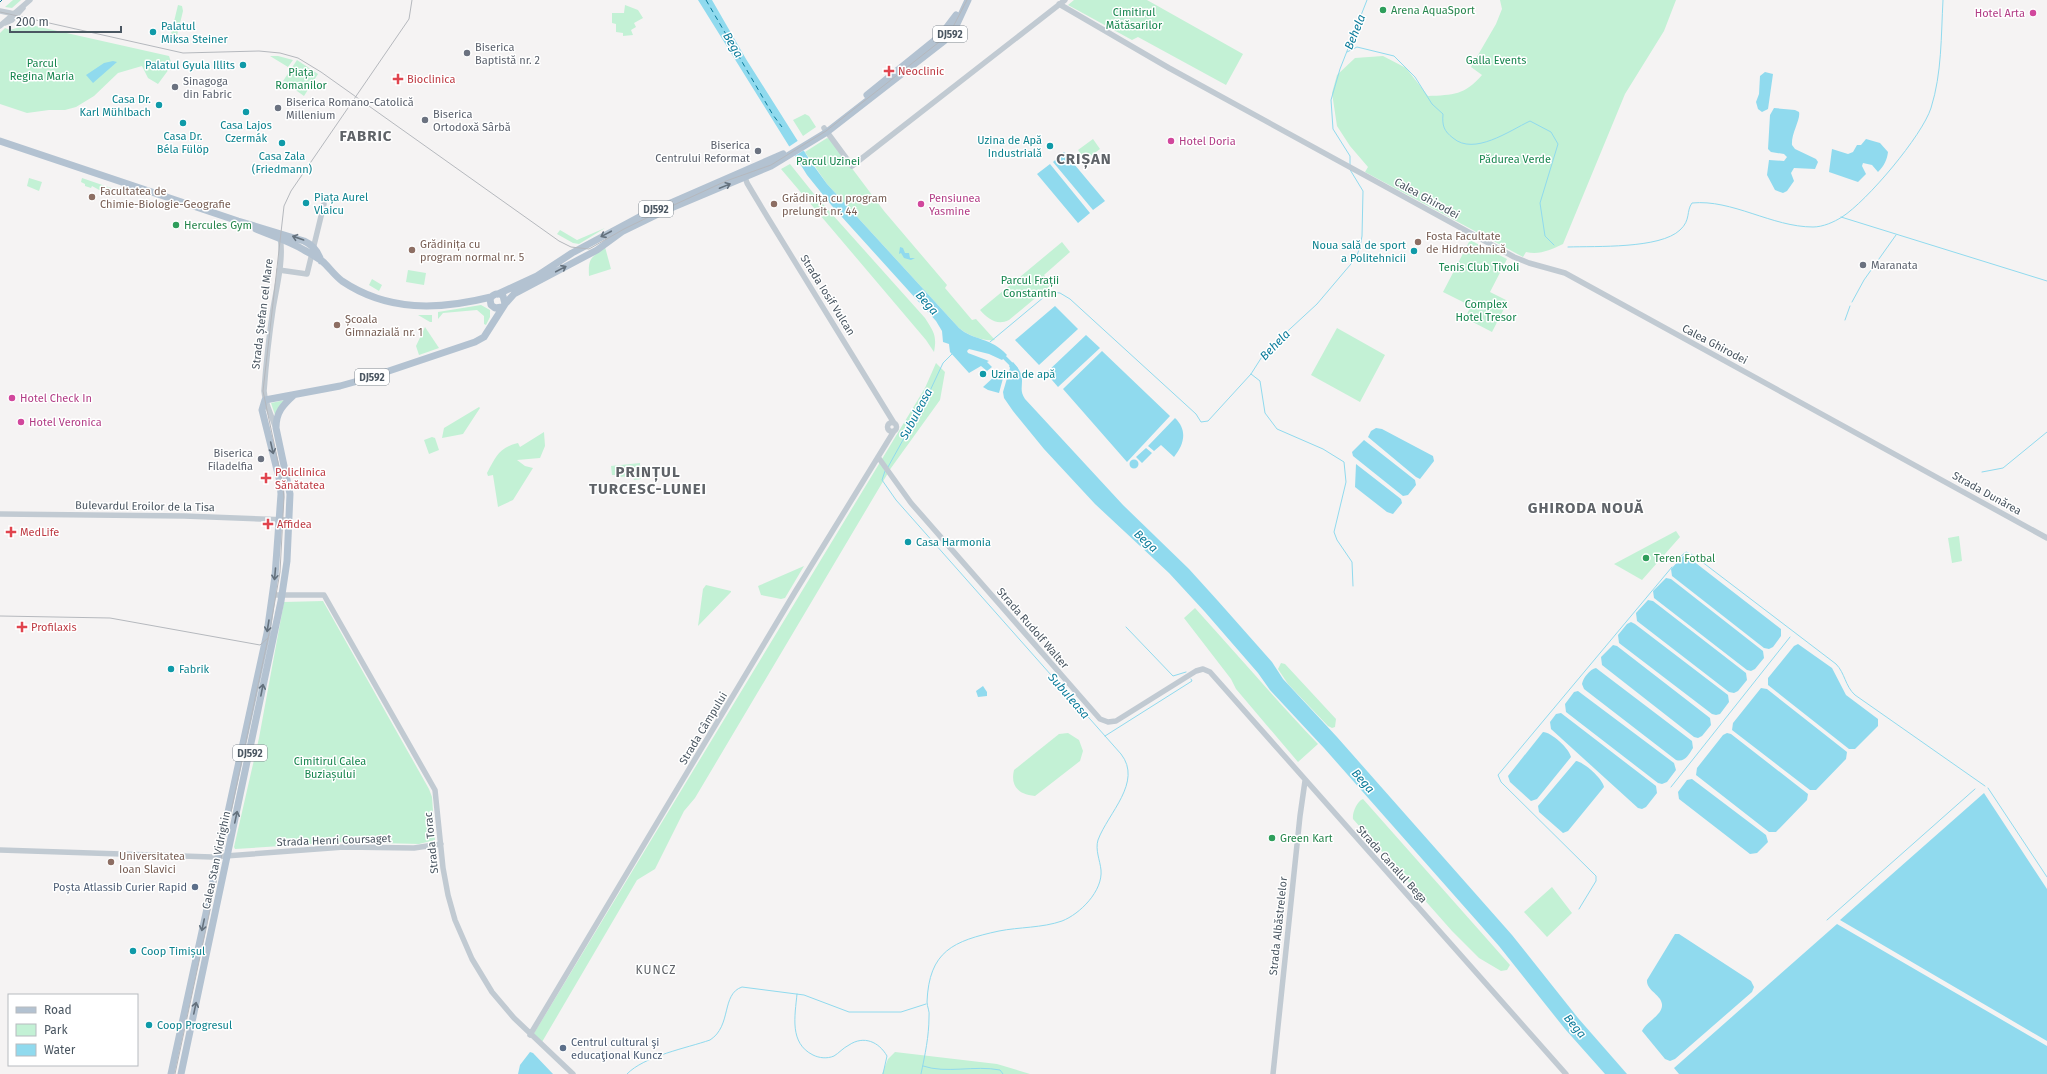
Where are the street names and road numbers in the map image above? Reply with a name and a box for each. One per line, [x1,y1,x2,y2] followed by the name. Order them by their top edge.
[933,26,967,42] road number: DJ592
[1392,175,1462,222] street label: Calea Ghirodei
[639,201,673,217] road number: DJ592
[797,252,858,338] street label: Strada Iosif Vulcan
[249,258,276,370] street label: Strada Ștefan cel Mare
[1680,322,1750,367] street label: Calea Ghirodei
[355,369,389,385] road number: DJ592
[1950,469,2024,518] street label: Strada Dunărea
[75,499,215,514] street label: Bulevardul Eroilor de la Tisa
[994,585,1072,672] street label: Strada Rudolf Walter
[677,690,730,767] street label: Strada Câmpului
[233,745,267,761] road number: DJ592
[200,810,233,910] street label: Calea Stan Vidrighin
[422,811,441,874] street label: Strada Torac
[1353,823,1430,906] street label: Strada Canalul Bega
[276,832,392,849] street label: Strada Henri Coursaget
[1267,875,1290,976] street label: Strada Albăstrelelor

